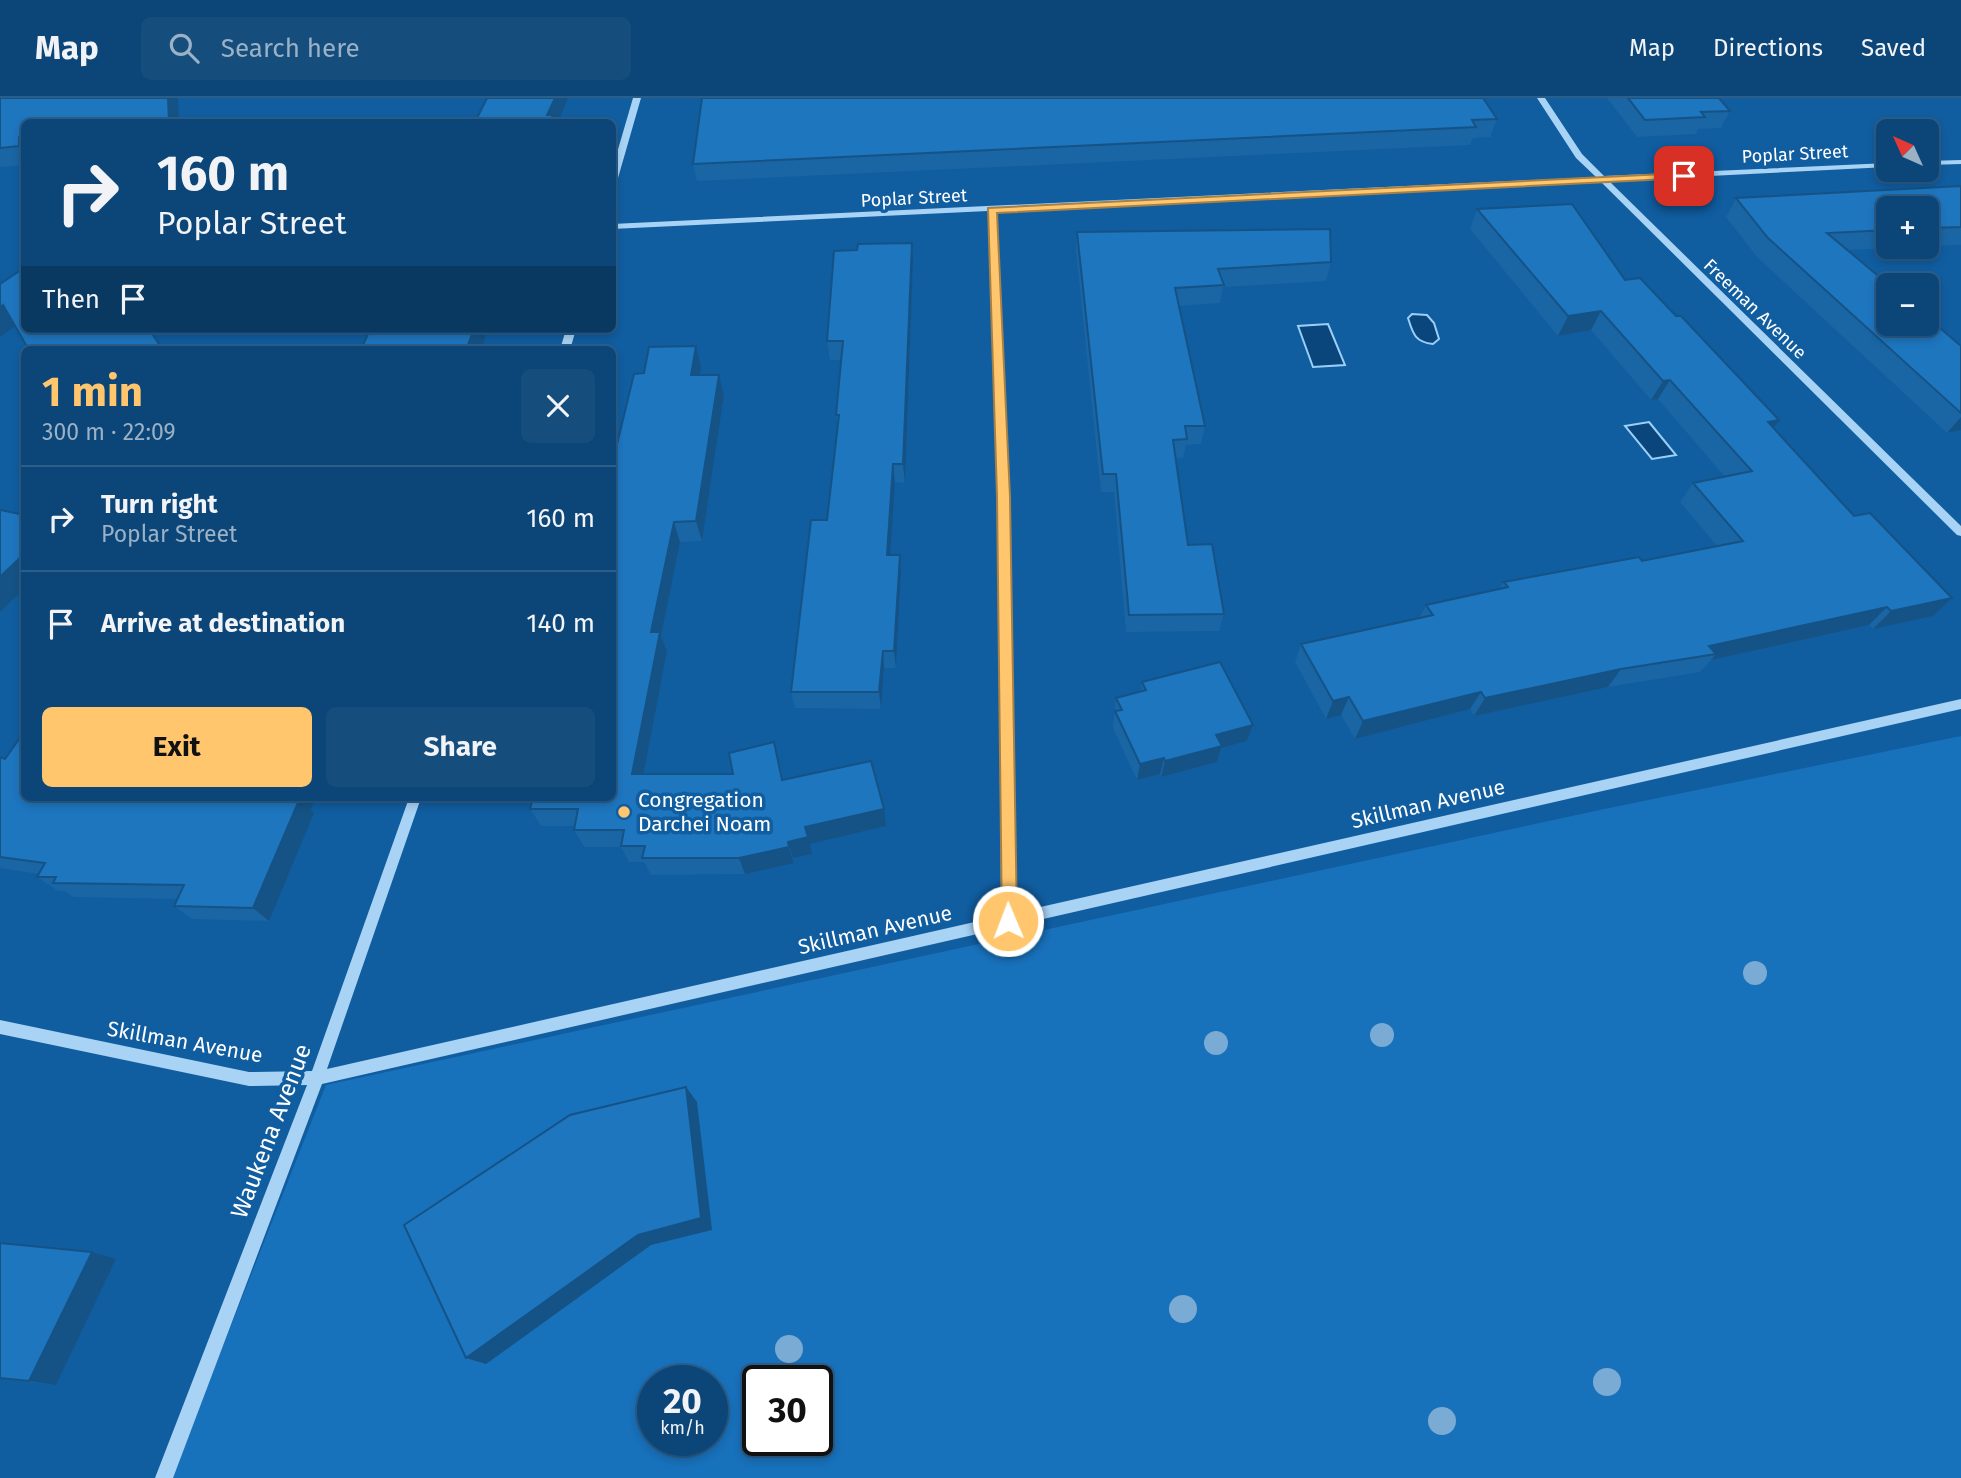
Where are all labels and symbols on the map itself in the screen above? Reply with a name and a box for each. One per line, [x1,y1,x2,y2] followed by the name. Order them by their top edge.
[1876,119,1939,182] north arrow
[1741,140,1849,168] street label: Poplar Street
[1654,146,1714,206] pin
[860,184,968,212] street label: Poplar Street
[1699,254,1811,364] street label: Freeman Avenue
[1348,774,1508,834] street label: Skillman Avenue
[638,787,771,837] place label: Congregation Darchei Noam
[616,804,632,820] marker: Congregation Darchei Noam
[971,884,1045,958] position arrow
[795,900,955,960] street label: Skillman Avenue
[105,1016,265,1068] street label: Skillman Avenue
[225,1040,317,1222] street label: Waukena Avenue
[742,1365,833,1456] speed limit sign: 30

